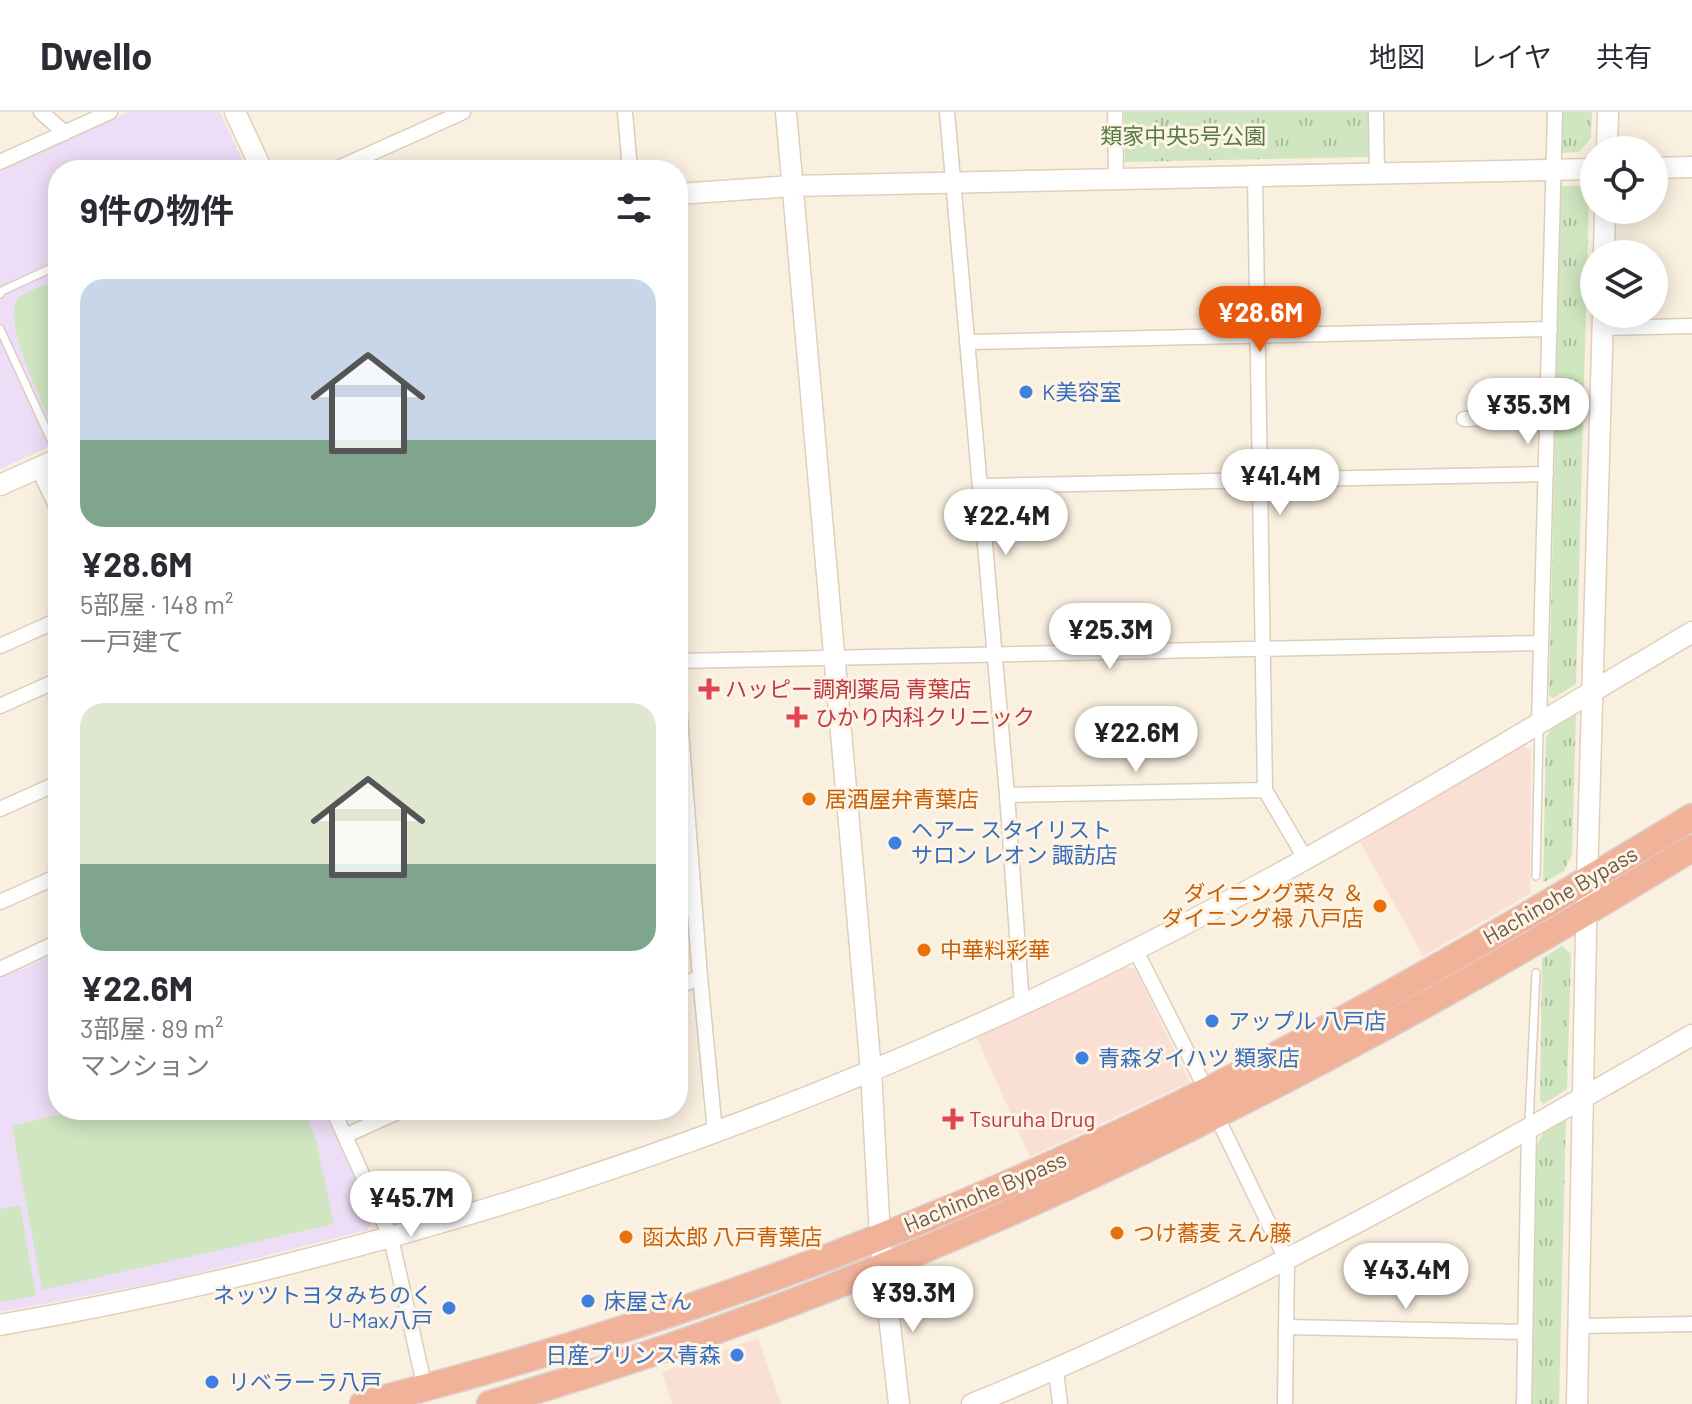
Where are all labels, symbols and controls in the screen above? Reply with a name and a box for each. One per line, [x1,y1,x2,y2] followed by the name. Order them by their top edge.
[40,32,152,78] text: Dwello
[1369,39,1425,73] text: 地図
[1469,39,1552,73] text: レイヤ
[1596,39,1652,73] text: 共有
[1100,122,1266,148] park label: 類家中央5号公園
[1580,136,1668,328] map controls
[1580,136,1668,224] button: locate
[612,186,656,230] icon: filters
[80,189,234,230] text: 9件の物件
[1580,240,1668,328] button: layers
[1195,286,1325,354] pin: ¥28.6M
[1217,296,1303,327] text: ¥28.6M
[296,331,440,475] icon: home
[1042,378,1121,404] place label: K美容室
[1463,378,1593,446] pin: ¥35.3M
[1017,383,1035,401] marker: K美容室
[1485,388,1571,419] text: ¥35.3M
[1215,449,1345,517] pin: ¥41.4M
[1239,459,1321,490] text: ¥41.4M
[941,489,1071,557] pin: ¥22.4M
[962,499,1050,530] text: ¥22.4M
[80,543,193,584] text: ¥28.6M
[80,588,233,619] text: 5部屋 · 148 m²
[1045,603,1175,671] pin: ¥25.3M
[1067,613,1153,644] text: ¥25.3M
[80,625,184,656] text: 一戸建て
[725,675,971,701] place label: ハッピー調剤薬局 青葉店
[700,680,718,698] marker: ハッピー調剤薬局 青葉店
[815,703,1035,729] place label: ひかり内科クリニック
[786,706,808,728] marker: ひかり内科クリニック
[1071,706,1201,774] pin: ¥22.6M
[1093,716,1179,747] text: ¥22.6M
[296,755,440,899] icon: home
[825,785,979,811] place label: 居酒屋弁青葉店
[800,790,818,808] marker: 居酒屋弁青葉店
[911,816,1118,867] place label: ヘアー スタイリスト サロン レオン 諏訪店
[886,834,904,852] marker: ヘアー スタイリスト サロン レオン 諏訪店
[1478,839,1641,949] street label: Hachinohe Bypass
[1162,879,1364,930] place label: ダイニング菜々 ＆ ダイニング禄 八戸店
[1371,897,1389,915] marker: ダイニング菜々 ＆ ダイニング禄 八戸店
[940,936,1050,962] place label: 中華料彩華
[915,941,933,959] marker: 中華料彩華
[80,967,193,1008] text: ¥22.6M
[1228,1007,1386,1033] place label: アップル 八戸店
[80,1012,224,1043] text: 3部屋 · 89 m²
[1203,1012,1221,1030] marker: アップル 八戸店
[1098,1044,1300,1070] place label: 青森ダイハツ 類家店
[80,1049,210,1080] text: マンション
[1073,1049,1091,1067] marker: 青森ダイハツ 類家店
[969,1105,1095,1131] place label: Tsuruha Drug
[944,1110,962,1128] marker: Tsuruha Drug
[899,1145,1070,1237] street label: Hachinohe Bypass
[346,1171,476,1239] pin: ¥45.7M
[368,1181,454,1212] text: ¥45.7M
[1133,1219,1291,1245] place label: つけ蕎麦 えん藤
[642,1223,822,1249] place label: 函太郎 八戸青葉店
[1108,1224,1126,1242] marker: つけ蕎麦 えん藤
[617,1228,635,1246] marker: 函太郎 八戸青葉店
[1341,1243,1471,1311] pin: ¥43.4M
[1362,1253,1450,1284] text: ¥43.4M
[848,1266,978,1334] pin: ¥39.3M
[870,1276,956,1307] text: ¥39.3M
[213,1281,433,1332] place label: ネッツトヨタみちのく U-Max八戸
[604,1287,692,1313] place label: 床屋さん
[579,1292,597,1310] marker: 床屋さん
[440,1299,458,1317] marker: ネッツトヨタみちのく U-Max八戸
[545,1341,721,1367] place label: 日産プリンス青森
[728,1346,746,1364] marker: 日産プリンス青森
[228,1368,382,1394] place label: リベラーラ八戸
[203,1373,221,1391] marker: リベラーラ八戸

